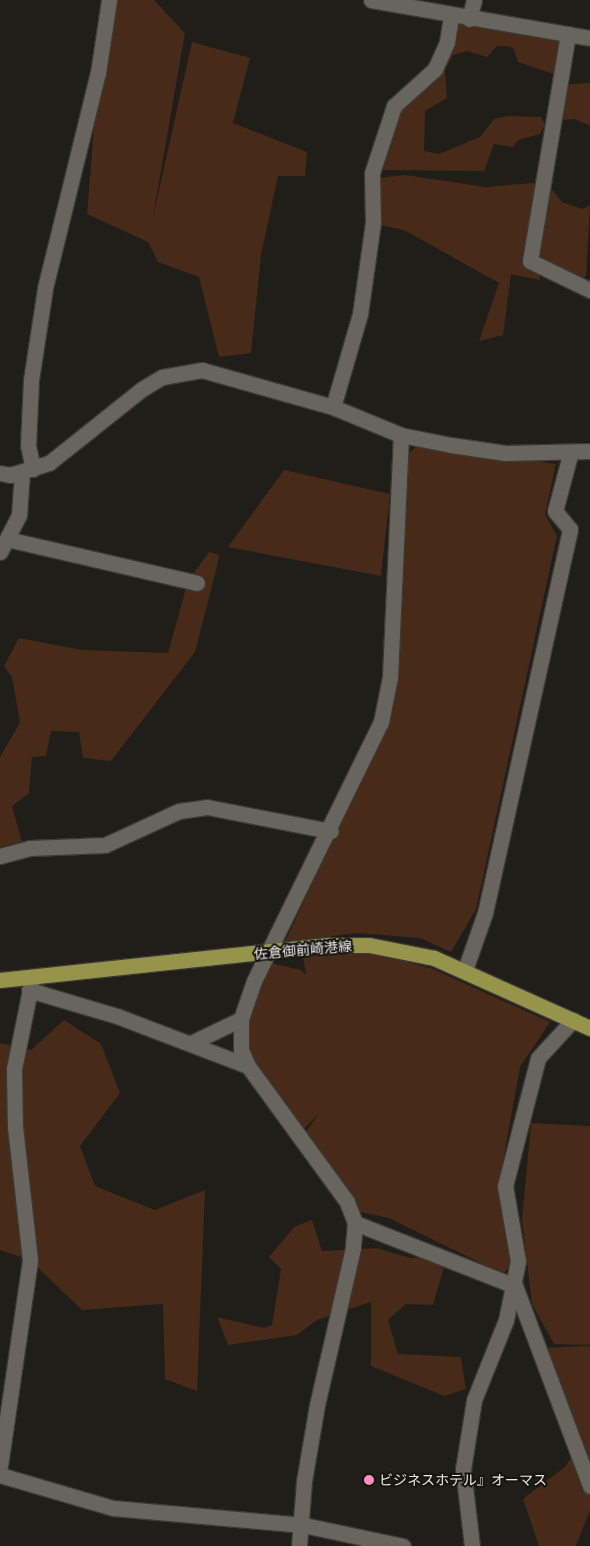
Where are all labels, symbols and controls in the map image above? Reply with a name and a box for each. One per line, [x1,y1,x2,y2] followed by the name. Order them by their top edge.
[253,937,353,963] street label: 佐倉御前崎港線
[379,1472,547,1488] place label: ビジネスホテル』オーマス
[363,1474,375,1486] marker: ビジネスホテル』オーマス

